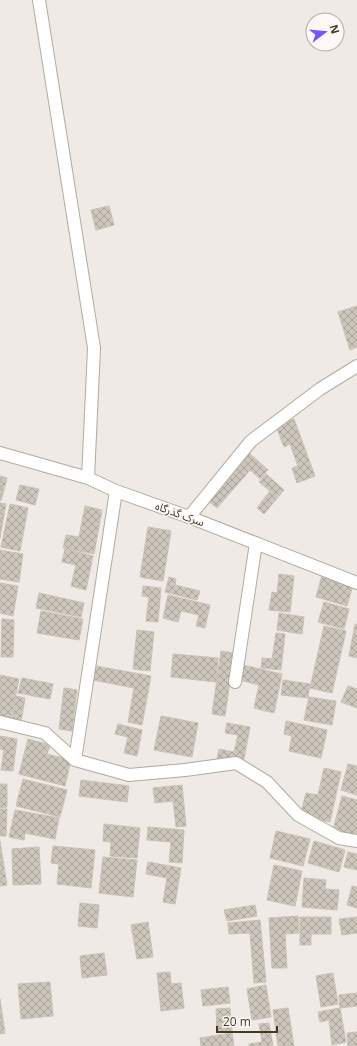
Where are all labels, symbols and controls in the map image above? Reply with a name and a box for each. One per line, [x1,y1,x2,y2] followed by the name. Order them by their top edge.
[305,12,345,52] north arrow
[327,23,344,35] text: N
[154,498,207,529] street label: سرک گذرگاه
[217,1008,277,1034] scale bar
[223,1013,251,1030] text: 20 m

